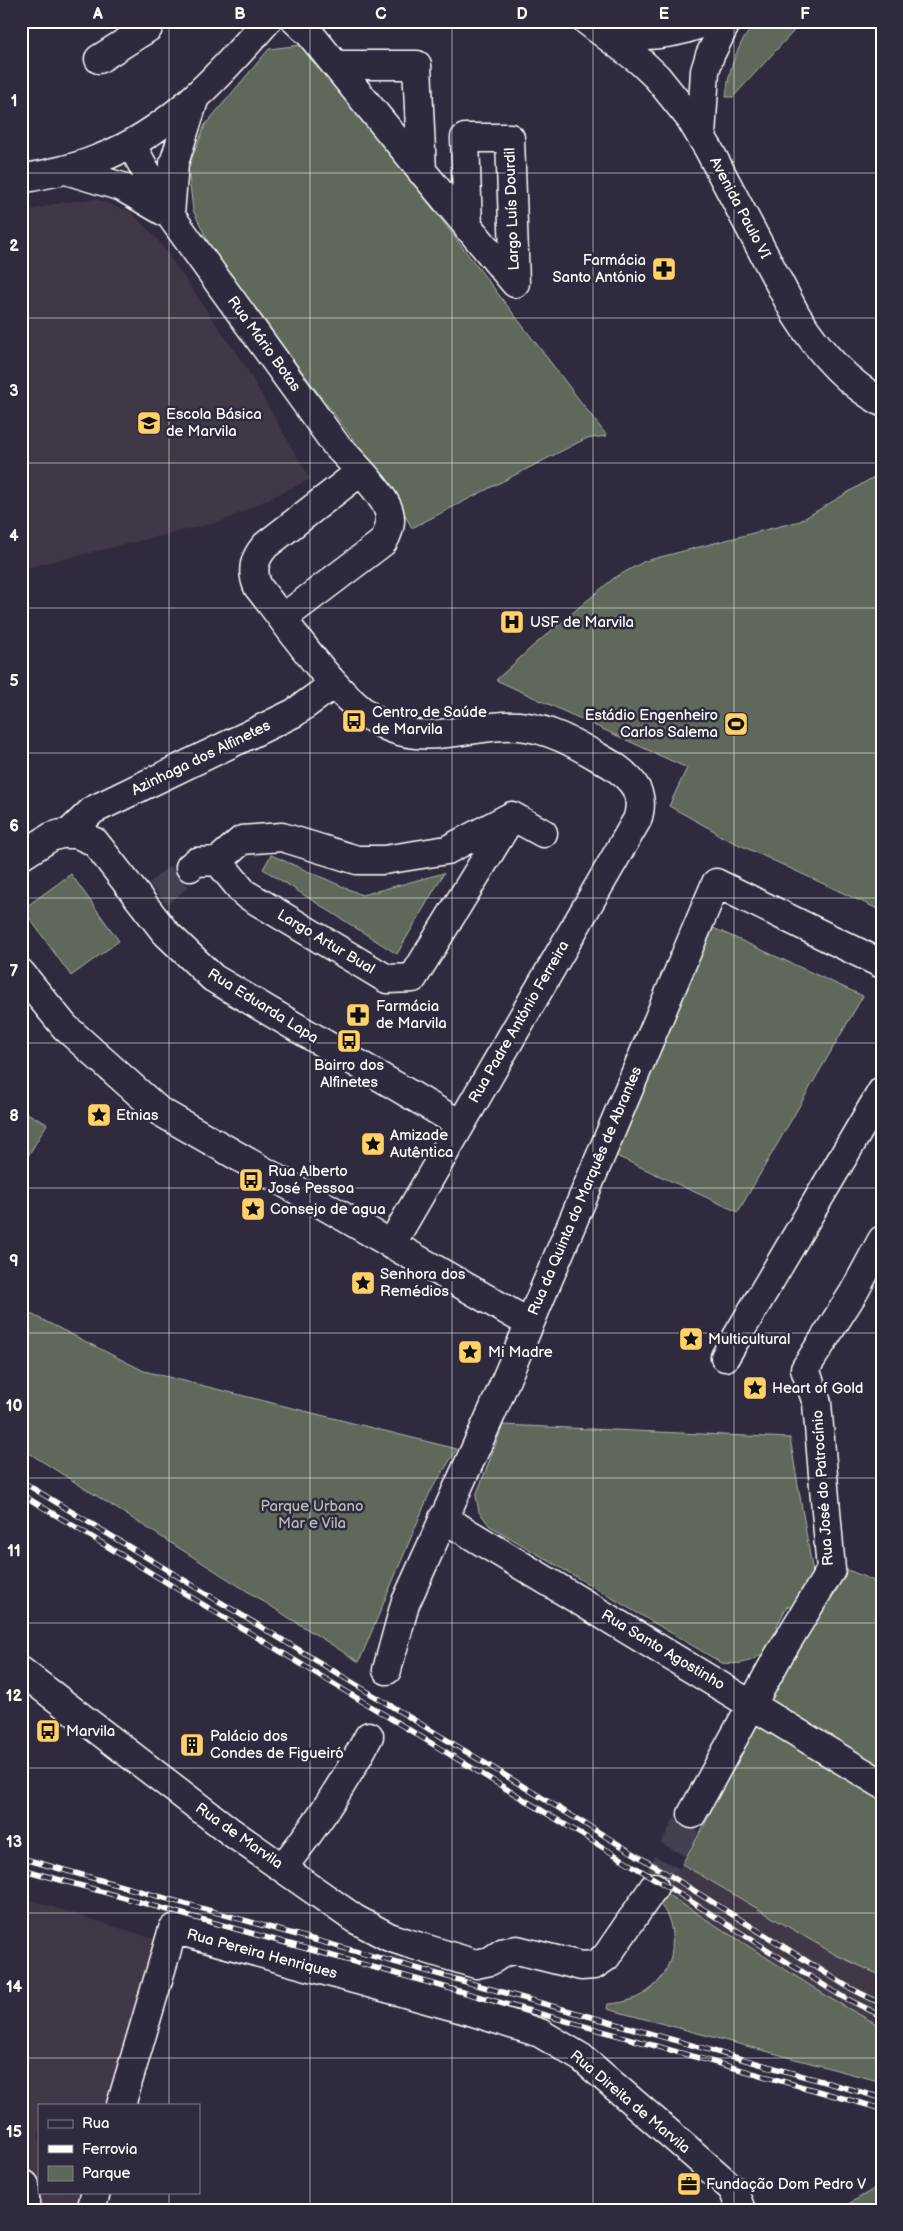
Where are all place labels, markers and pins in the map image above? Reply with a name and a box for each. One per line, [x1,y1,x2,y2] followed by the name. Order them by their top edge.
[552,251,646,287] place label: Farmácia Santo António
[651,256,677,282] pharmacy icon: Farmácia Santo António
[166,405,262,441] place label: Escola Básica de Marvila
[136,410,162,436] school or university icon: Escola Básica de Marvila
[499,609,525,635] hospital icon: USF de Marvila
[530,613,634,632] place label: USF de Marvila
[372,703,487,739] place label: Centro de Saúde de Marvila
[585,706,718,742] place label: Estádio Engenheiro Carlos Salema
[341,708,367,734] bus stop icon: Centro de Saúde de Marvila
[723,711,749,737] sports icon: Estádio Engenheiro Carlos Salema
[376,997,447,1033] place label: Farmácia de Marvila
[345,1002,371,1028] pharmacy icon: Farmácia de Marvila
[336,1028,362,1054] bus stop icon: Bairro dos Alfinetes
[314,1056,385,1092] place label: Bairro dos Alfinetes
[86,1102,112,1128] place icon: Etnias
[116,1106,159,1125] place label: Etnias
[390,1126,454,1162] place label: Amizade Autêntica
[360,1131,386,1157] place icon: Amizade Autêntica
[268,1162,354,1198] place label: Rua Alberto José Pessoa
[238,1167,264,1193] bus stop icon: Rua Alberto José Pessoa
[240,1196,266,1222] place icon: Consejo de agua
[270,1200,386,1219] place label: Consejo de agua
[380,1265,466,1301] place label: Senhora dos Remédios
[350,1270,376,1296] place icon: Senhora dos Remédios
[678,1326,704,1352] place icon: Multicultural
[708,1330,790,1349] place label: Multicultural
[457,1339,483,1365] place icon: Mi Madre
[488,1343,553,1362] place label: Mi Madre
[742,1375,768,1401] place icon: Heart of Gold
[772,1379,863,1398] place label: Heart of Gold
[35,1718,61,1744] bus stop icon: Marvila
[66,1722,115,1741] place label: Marvila
[210,1727,344,1763] place label: Palácio dos Condes de Figueiró
[179,1732,205,1758] building icon: Palácio dos Condes de Figueiró
[676,2171,702,2197] office icon: Fundação Dom Pedro V
[706,2175,867,2194] place label: Fundação Dom Pedro V

